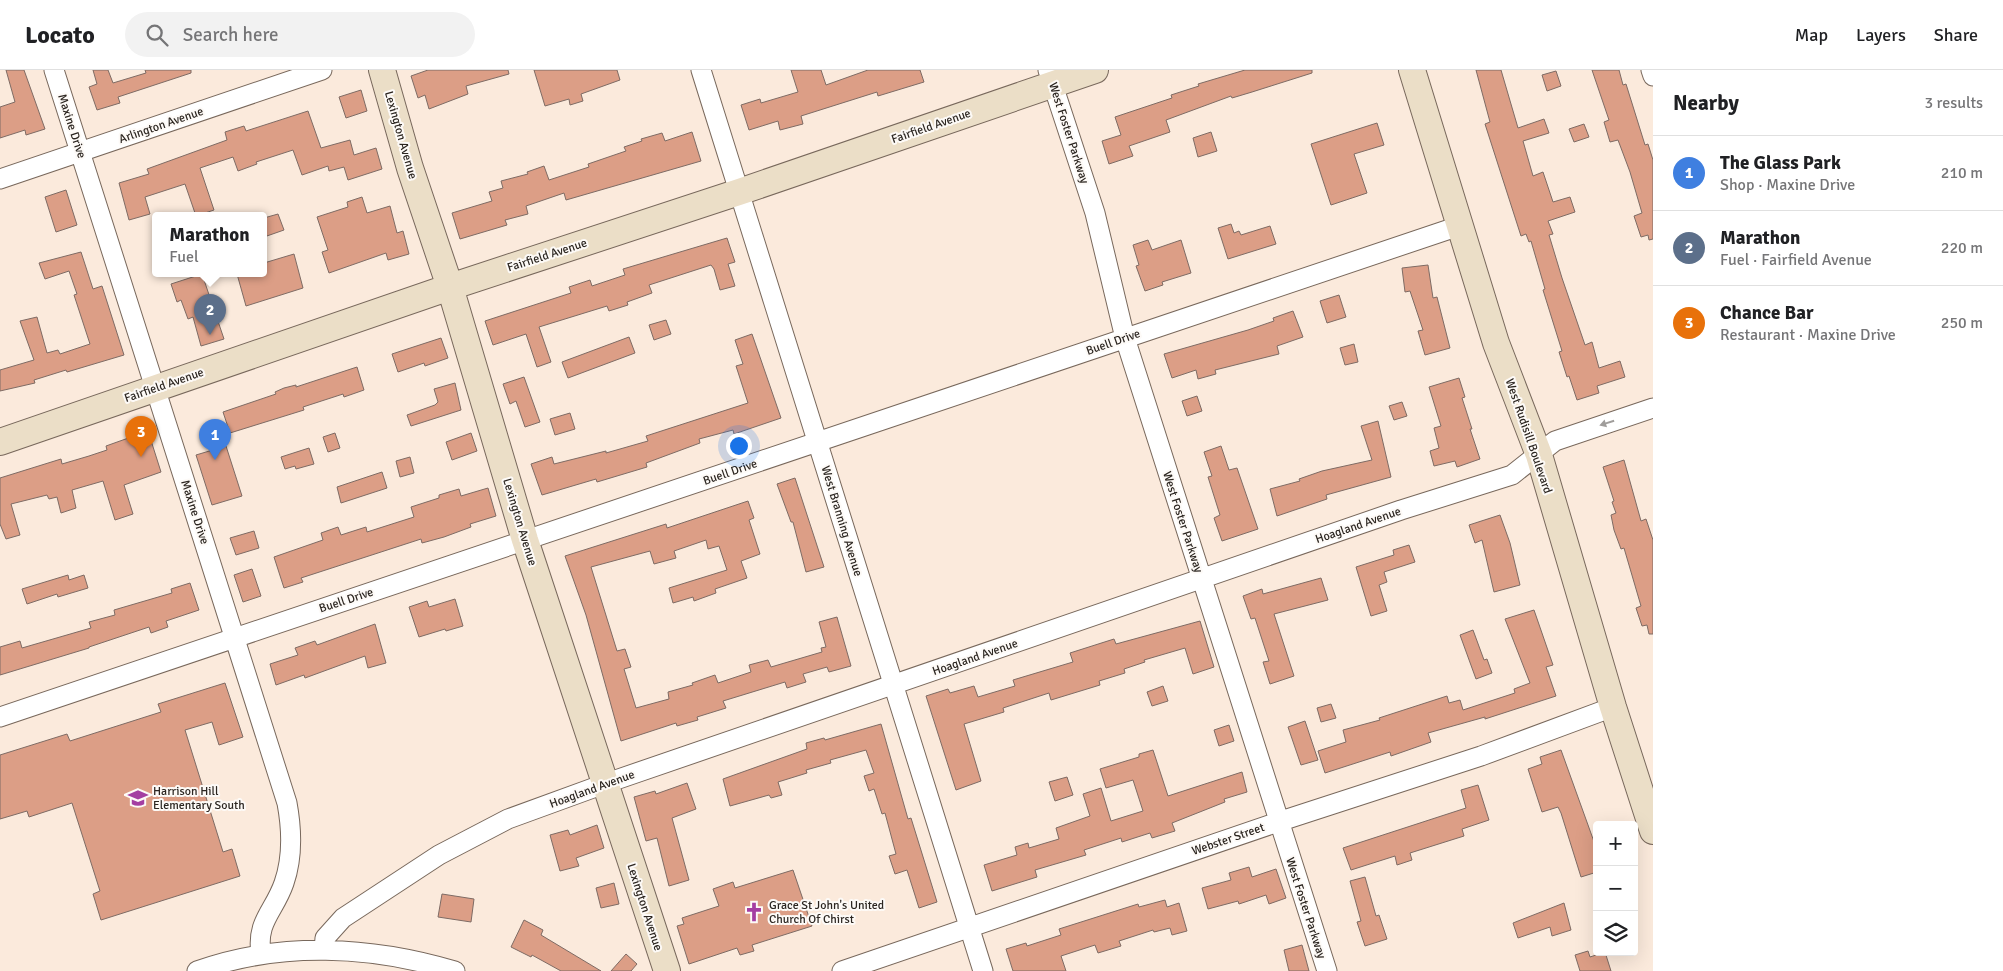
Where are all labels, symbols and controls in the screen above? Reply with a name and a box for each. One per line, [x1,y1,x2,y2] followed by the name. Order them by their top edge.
[125,12,475,57] search box
[25,20,95,50] text: Locato
[143,21,171,49] icon: search
[183,23,279,47] text: Search here
[1795,24,1828,46] text: Map
[1856,24,1906,46] text: Layers
[1934,24,1978,46] text: Share
[1045,81,1092,186] street label: West Foster Parkway
[381,89,420,181] street label: Lexington Avenue
[1673,90,1739,116] text: Nearby
[54,92,89,160] street label: Maxine Drive
[1924,93,1983,113] text: 3 results
[117,104,205,147] street label: Arlington Avenue
[889,106,973,147] street label: Fairfield Avenue
[1720,151,1841,175] text: The Glass Park
[1685,163,1693,183] text: 1
[1941,163,1983,183] text: 210 m
[1720,175,1855,195] text: Shop · Maxine Drive
[152,212,267,277] popup
[169,223,250,247] text: Marathon
[1720,226,1800,250] text: Marathon
[505,236,589,275] street label: Fairfield Avenue
[1685,238,1693,258] text: 2
[1941,238,1983,258] text: 220 m
[169,247,199,267] text: Fuel
[1720,250,1872,270] text: Fuel · Fairfield Avenue
[194,294,226,335] pin: 2
[1720,301,1813,325] text: Chance Bar
[1685,313,1693,333] text: 3
[1941,313,1983,333] text: 250 m
[1720,325,1896,345] text: Restaurant · Maxine Drive
[1084,326,1142,359] street label: Buell Drive
[122,365,206,406] street label: Fairfield Avenue
[1502,377,1555,496] street label: West Rudisill Boulevard
[125,416,157,457] pin: 3
[199,419,231,460] pin: 1
[1599,420,1614,427] one-way arrow
[726,433,752,459] your location
[701,456,759,489] street label: Buell Drive
[818,464,865,578] street label: West Branning Avenue
[1159,470,1206,575] street label: West Foster Parkway
[499,477,540,568] street label: Lexington Avenue
[177,478,212,546] street label: Maxine Drive
[1313,504,1403,547] street label: Hoagland Avenue
[317,585,375,616] street label: Buell Drive
[930,636,1020,679] street label: Hoagland Avenue
[548,767,637,812] street label: Hoagland Avenue
[153,784,245,813] place label: Harrison Hill Elementary South
[127,787,149,809] school or university icon: Harrison Hill Elementary South
[1190,820,1266,859] street label: Webster Street
[1593,821,1638,956] map controls
[1593,821,1638,866] button: +
[1282,856,1329,961] street label: West Foster Parkway
[623,862,666,953] street label: Lexington Avenue
[1593,866,1638,911] button: −
[769,898,884,927] place label: Grace St John's United Church Of Chirst
[743,901,765,923] church icon: Grace St John's United Church Of Chirst
[1593,911,1638,956] button: layers

